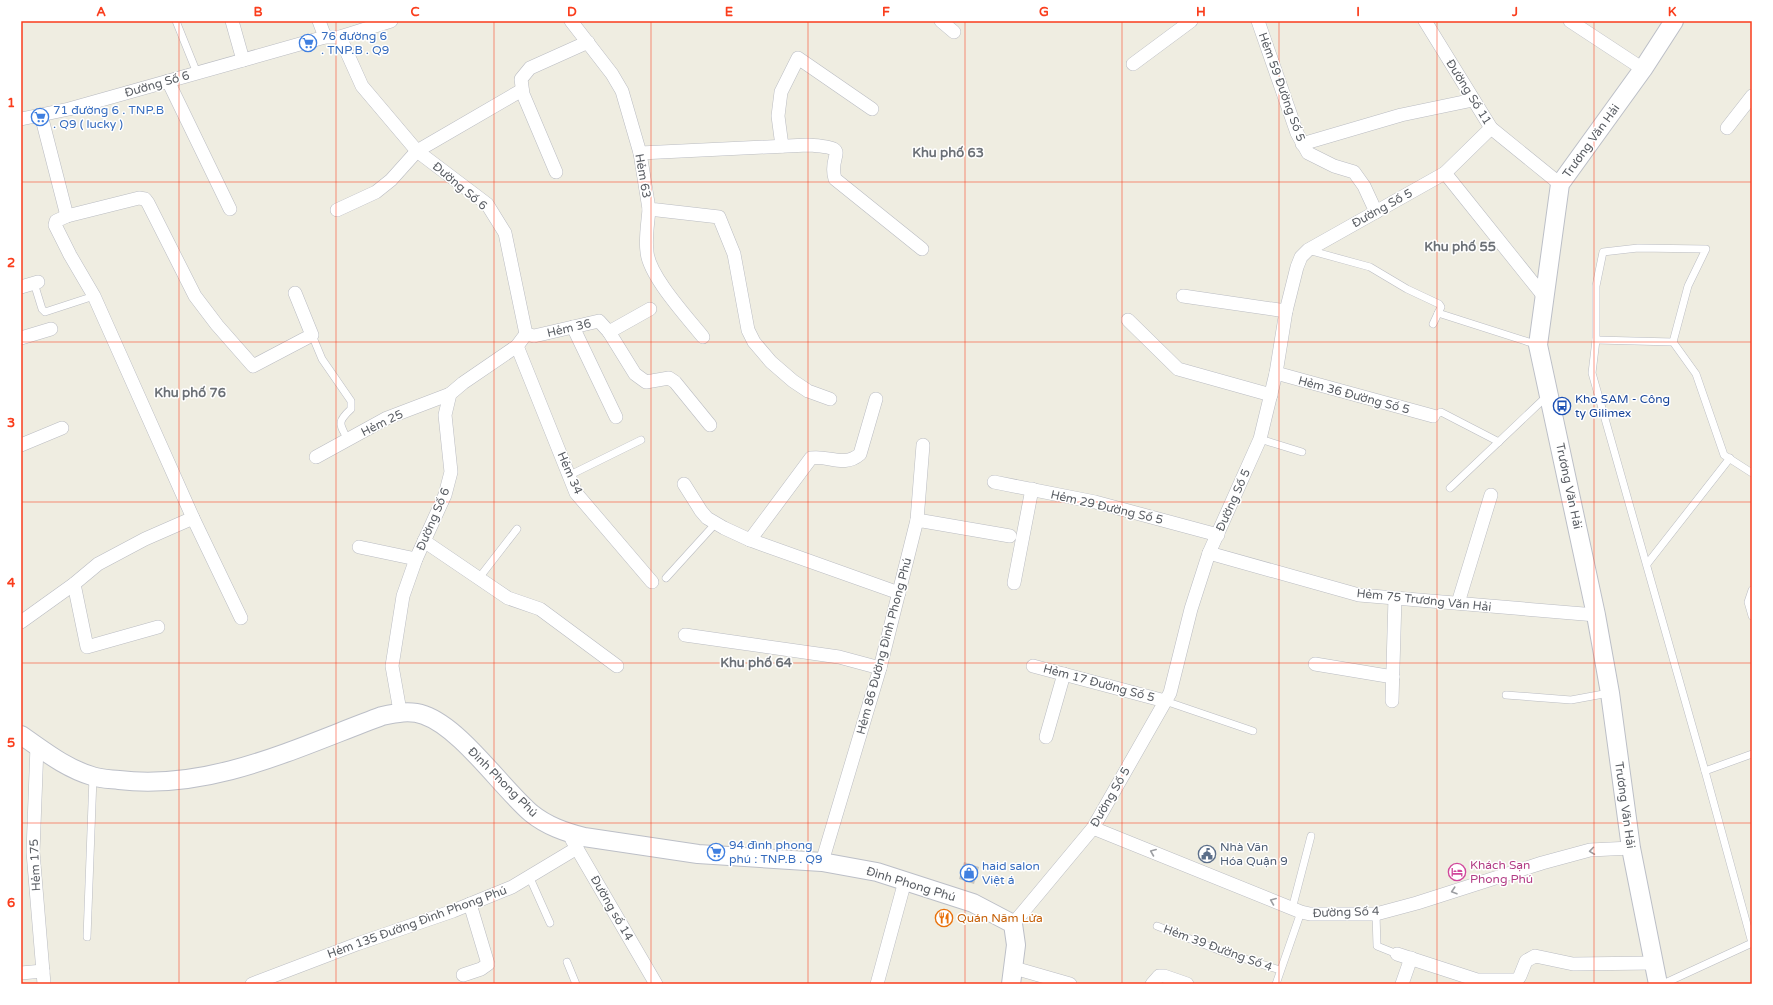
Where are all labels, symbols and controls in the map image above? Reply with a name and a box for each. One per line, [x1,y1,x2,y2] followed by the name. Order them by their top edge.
[96,4,106,20] text: A
[253,4,263,20] text: B
[410,4,420,20] text: C
[567,4,577,20] text: D
[725,4,733,20] text: E
[882,4,890,20] text: F
[1039,4,1049,20] text: G
[1196,4,1206,20] text: H
[1356,4,1360,20] text: I
[1511,4,1518,20] text: J
[1668,4,1677,20] text: K
[321,29,389,57] place label: 76 đường 6 . TNP.B . Q9
[1256,31,1308,143] street label: Hẻm 59 Đường Số 5
[298,33,318,53] supermarket icon: 76 đường 6 . TNP.B . Q9
[1443,57,1495,127] street label: Đường Số 11
[123,68,191,100] street label: Đường Số 6
[7,95,15,111] text: 1
[1560,101,1622,181] street label: Trương Văn Hải
[53,103,164,131] place label: 71 đường 6 . TNP.B . Q9 ( lucky )
[30,107,50,127] supermarket icon: 71 đường 6 . TNP.B . Q9 ( lucky )
[912,145,984,161] district label: Khu phố 63
[632,153,654,199] street label: Hẻm 63
[430,159,490,213] street label: Đường Số 6
[1349,186,1415,230] street label: Đường Số 5
[1424,239,1496,255] district label: Khu phố 55
[7,255,15,271] text: 2
[546,316,592,340] street label: Hẻm 36
[1297,373,1411,417] street label: Hẻm 36 Đường Số 5
[154,385,226,401] district label: Khu phố 76
[1575,392,1670,420] place label: Kho SAM - Công ty Gilimex
[1552,396,1572,416] bus stop icon: Kho SAM - Công ty Gilimex
[359,407,405,439] street label: Hẻm 25
[7,415,15,431] text: 3
[1553,442,1585,530] street label: Trương Văn Hải
[554,450,586,497] street label: Hẻm 34
[1213,467,1253,533] street label: Đường Số 5
[413,485,453,553] street label: Đường Số 6
[1049,487,1165,527] street label: Hẻm 29 Đường Số 5
[854,556,914,736] street label: Hẻm 86 Đường Đình Phong Phú
[7,575,16,591] text: 4
[1356,586,1492,614] street label: Hẻm 75 Trương Văn Hải
[720,655,793,671] district label: Khu phố 64
[1042,661,1156,705] street label: Hẻm 17 Đường Số 5
[7,735,15,751] text: 5
[465,744,541,820] street label: Đình Phong Phú
[1612,761,1638,849] street label: Trương Văn Hải
[1087,764,1133,830] street label: Đường Số 5
[27,838,43,892] street label: Hẻm 175
[729,838,823,866] place label: 94 đình phong phú : TNP.B . Q9
[1220,840,1288,868] place label: Nhà Văn Hóa Quận 9
[706,842,726,862] supermarket icon: 94 đình phong phú : TNP.B . Q9
[1197,844,1217,864] public building icon: Nhà Văn Hóa Quận 9
[1589,846,1595,855] one-way arrow
[1149,849,1156,857] one-way arrow
[1470,858,1533,886] place label: Khách Sạn Phong Phú
[982,859,1040,887] place label: haid salon Việt á
[1447,862,1467,882] hotel icon: Khách Sạn Phong Phú
[959,863,979,883] shop icon: haid salon Việt á
[865,864,957,904] street label: Đình Phong Phú
[588,873,637,943] street label: Đường số 14
[325,883,509,961] street label: Hẻm 135 Đường Đình Phong Phú
[1450,886,1457,895] one-way arrow
[7,895,15,911] text: 6
[1270,898,1277,906] one-way arrow
[1312,904,1380,920] street label: Đường Số 4
[934,908,954,928] restaurant icon: Quán Năm Lửa
[957,911,1043,925] place label: Quán Năm Lửa
[1162,922,1275,974] street label: Hẻm 39 Đường Số 4

